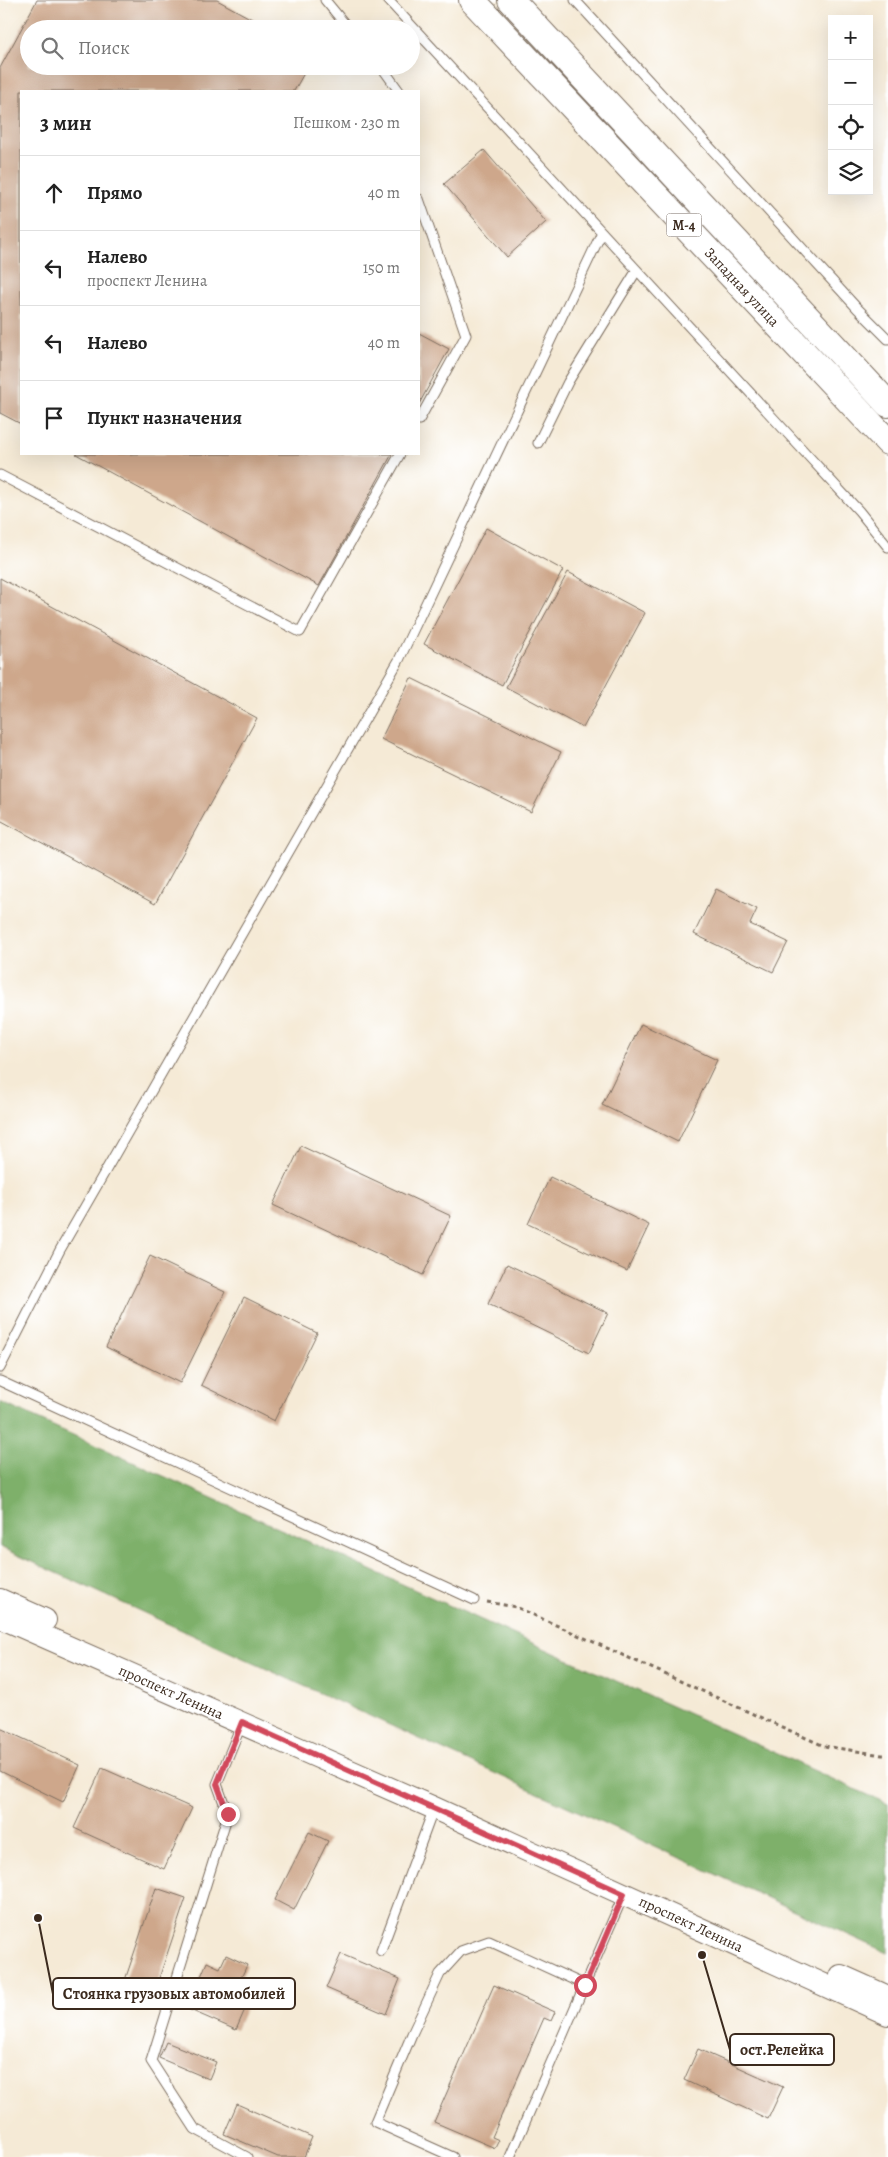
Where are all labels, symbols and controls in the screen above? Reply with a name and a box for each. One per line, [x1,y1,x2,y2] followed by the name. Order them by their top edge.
[828,15,873,195] map controls
[828,15,873,60] button: +
[20,20,420,75] search box
[38,34,66,62] icon: search
[78,35,130,61] text: Поиск
[828,60,873,105] button: −
[828,105,873,150] button: locate
[40,109,92,137] text: 3 мин
[293,112,400,134] text: Пешком · 230 m
[828,150,873,195] button: layers
[40,179,68,207] icon: ahead
[87,180,142,206] text: Прямо
[368,182,400,204] text: 40 m
[666,214,702,236] road number: М-4
[700,243,784,331] street label: Западная улица
[87,244,147,270] text: Налево
[40,254,68,282] icon: left
[363,257,400,279] text: 150 m
[87,270,207,292] text: проспект Ленина
[40,329,68,357] icon: left
[87,330,147,356] text: Налево
[368,332,400,354] text: 40 m
[40,404,68,432] icon: arrive
[87,405,242,431] text: Пункт назначения
[115,1660,227,1724] street label: проспект Ленина
[217,1803,240,1826] route end
[636,1891,746,1957] street label: проспект Ленина
[574,1974,597,1997] route start
[53,1978,295,2009] callout: Стоянка грузовых автомобилей
[63,1983,285,2005] text: Стоянка грузовых автомобилей
[730,2034,834,2065] callout: ост.Релейка
[740,2039,824,2061] text: ост.Релейка

